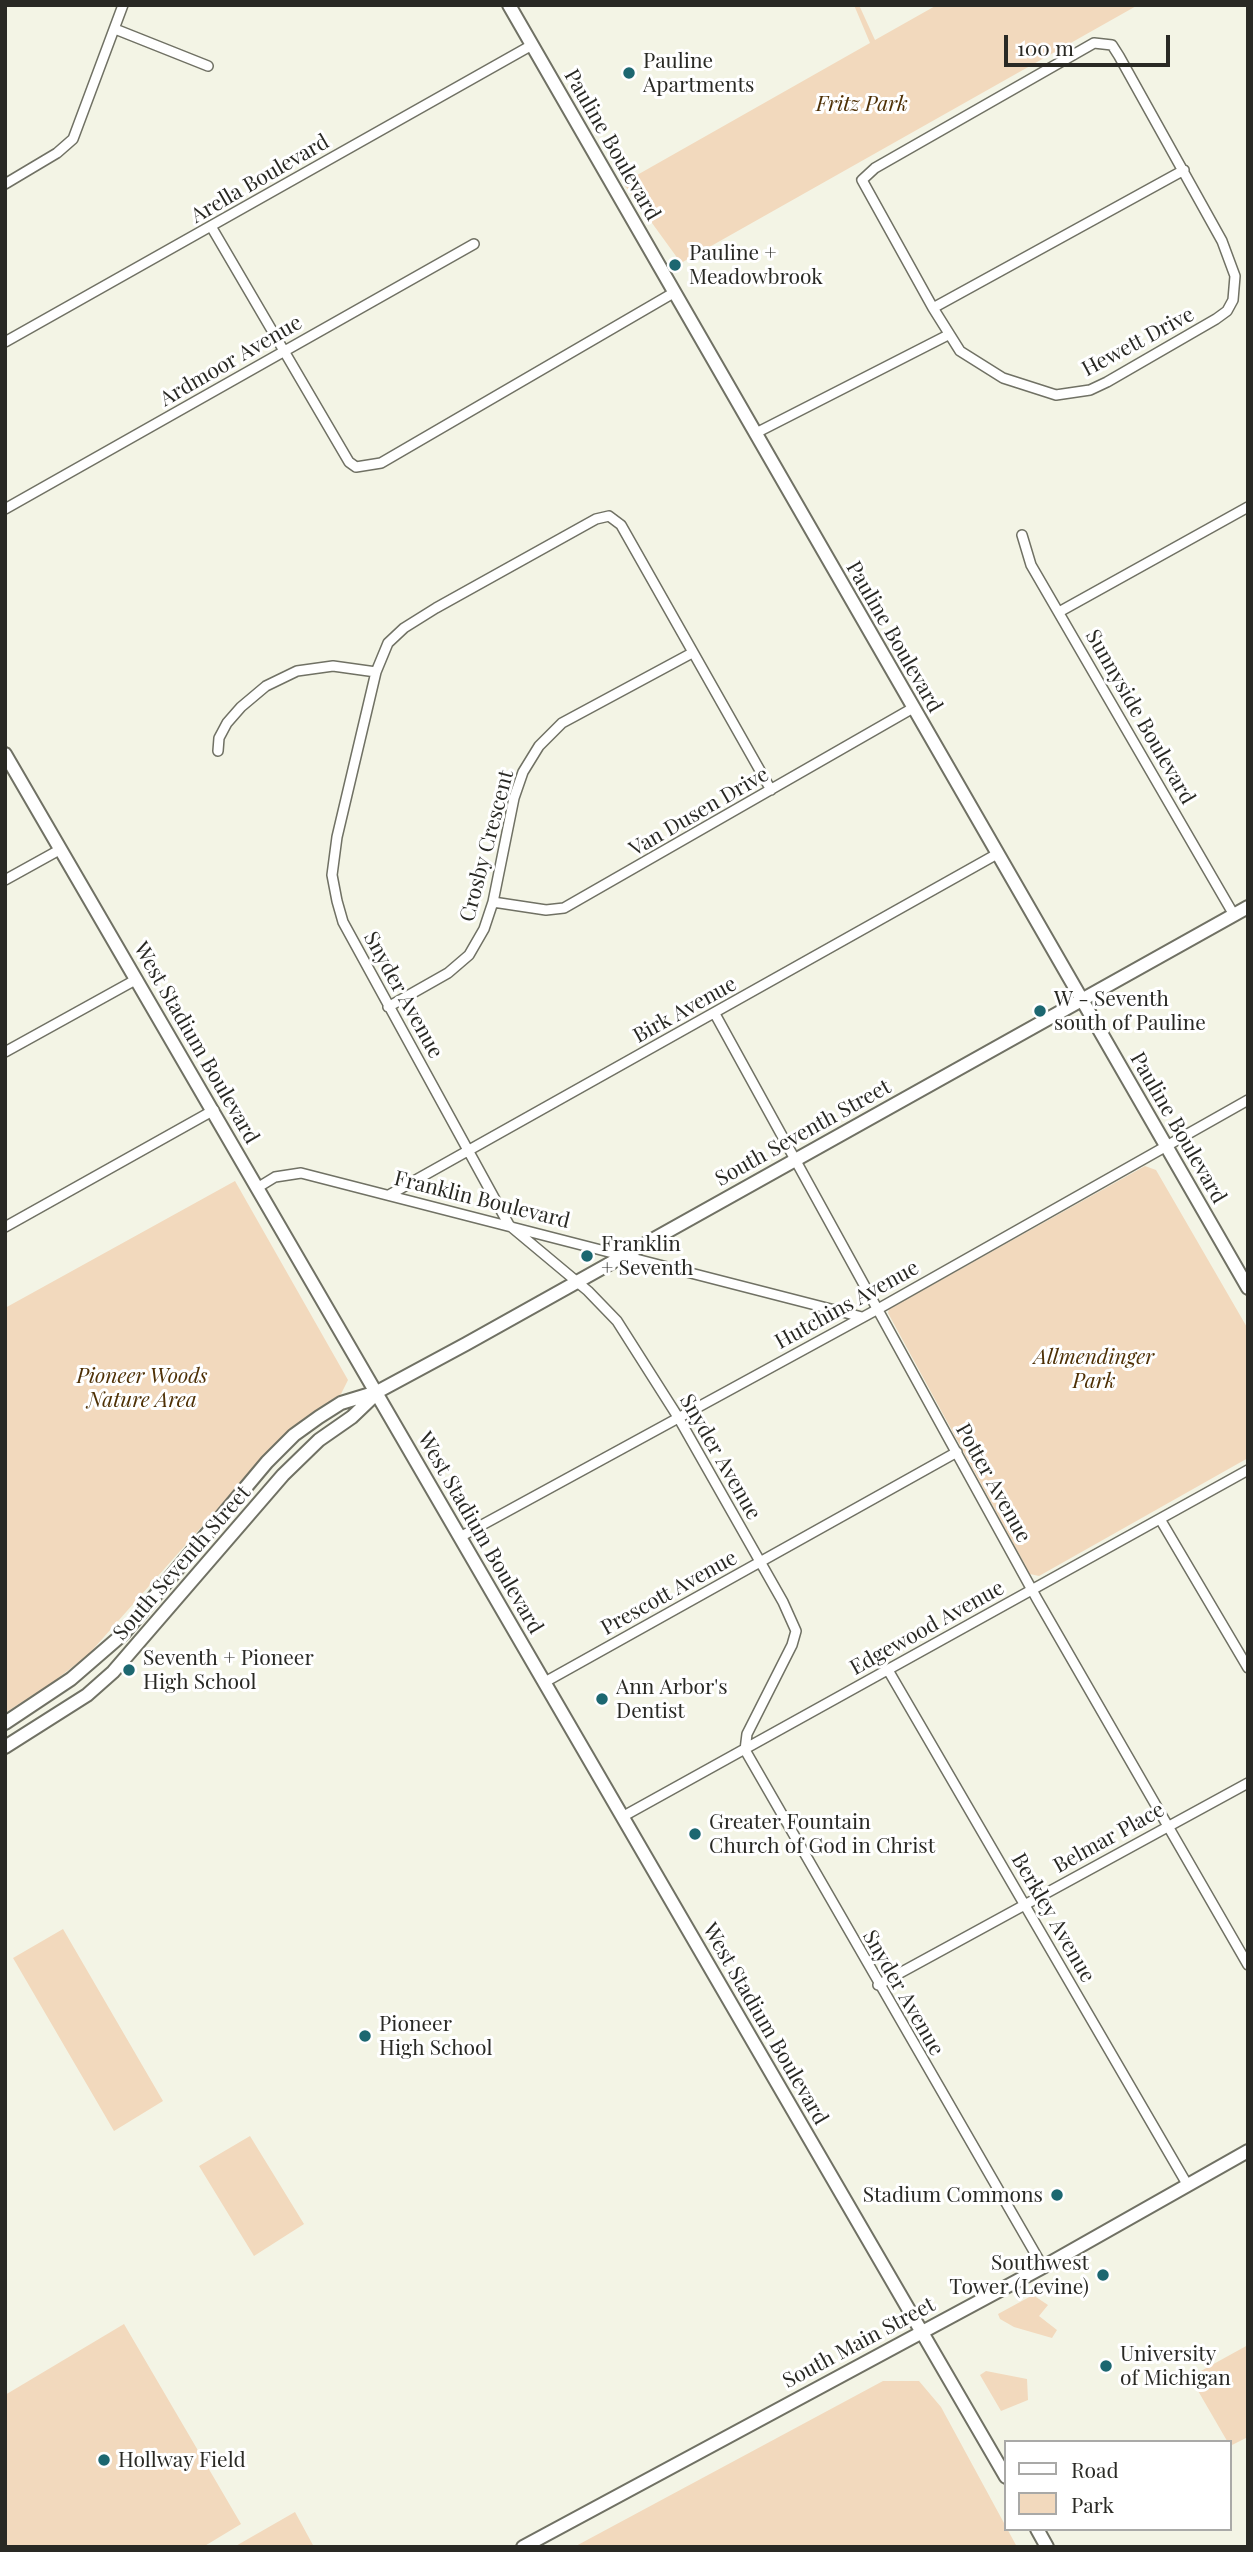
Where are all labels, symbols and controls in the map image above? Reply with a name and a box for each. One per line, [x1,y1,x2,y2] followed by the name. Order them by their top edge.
[1008,21,1174,65] scale bar
[1017,33,1074,61] text: 100 m
[643,48,754,98] place label: Pauline Apartments
[559,65,665,225] street label: Pauline Boulevard
[621,65,637,81] marker: Pauline Apartments
[816,91,908,117] park label: Fritz Park
[186,129,334,229] street label: Arella Boulevard
[689,240,823,290] place label: Pauline + Meadowbrook
[667,257,683,273] marker: Pauline + Meadowbrook
[1078,302,1198,382] street label: Hewett Drive
[155,310,307,412] street label: Ardmoor Avenue
[841,557,947,717] street label: Pauline Boulevard
[1080,625,1200,809] street label: Sunnyside Boulevard
[625,762,773,862] street label: Van Dusen Drive
[455,767,519,925] street label: Crosby Crescent
[358,927,448,1063] street label: Snyder Avenue
[128,938,264,1148] street label: West Stadium Boulevard
[629,971,741,1049] street label: Birk Avenue
[1054,986,1206,1036] place label: W - Seventh south of Pauline
[1032,1003,1048,1019] marker: W - Seventh south of Pauline
[1125,1048,1231,1208] street label: Pauline Boulevard
[711,1074,895,1192] street label: South Seventh Street
[392,1166,572,1234] street label: Franklin Boulevard
[601,1231,693,1281] place label: Franklin + Seventh
[579,1248,595,1264] marker: Franklin + Seventh
[771,1255,923,1355] street label: Hutchins Avenue
[1034,1344,1154,1394] park label: Allmendinger Park
[76,1363,208,1413] park label: Pioneer Woods Nature Area
[674,1390,766,1524] street label: Snyder Avenue
[950,1419,1036,1547] street label: Potter Avenue
[412,1428,548,1638] street label: West Stadium Boulevard
[108,1481,256,1645] street label: South Seventh Street
[597,1545,741,1641] street label: Prescott Avenue
[846,1575,1008,1681] street label: Edgewood Avenue
[143,1645,314,1695] place label: Seventh + Pioneer High School
[121,1662,137,1678] marker: Seventh + Pioneer High School
[616,1674,728,1724] place label: Ann Arbor's Dentist
[594,1691,610,1707] marker: Ann Arbor's Dentist
[1049,1797,1169,1879] street label: Belmar Place
[709,1809,935,1859] place label: Greater Fountain Church of God in Christ
[687,1826,703,1842] marker: Greater Fountain Church of God in Christ
[1006,1849,1100,1987] street label: Berkley Avenue
[697,1919,833,2129] street label: West Stadium Boulevard
[857,1926,949,2060] street label: Snyder Avenue
[379,2011,492,2061] place label: Pioneer High School
[357,2028,373,2044] marker: Pioneer High School
[863,2182,1043,2208] place label: Stadium Commons
[1049,2187,1065,2203] marker: Stadium Commons
[949,2250,1089,2300] place label: Southwest Tower (Levine)
[1095,2267,1111,2283] marker: Southwest Tower (Levine)
[778,2292,940,2394] street label: South Main Street
[1120,2341,1231,2391] place label: University of Michigan
[1098,2358,1114,2374] marker: University of Michigan
[1004,2440,1232,2531] legend
[118,2447,246,2473] place label: Hollway Field
[96,2452,112,2468] marker: Hollway Field
[1071,2455,1119,2483] text: Road
[1071,2490,1114,2518] text: Park

